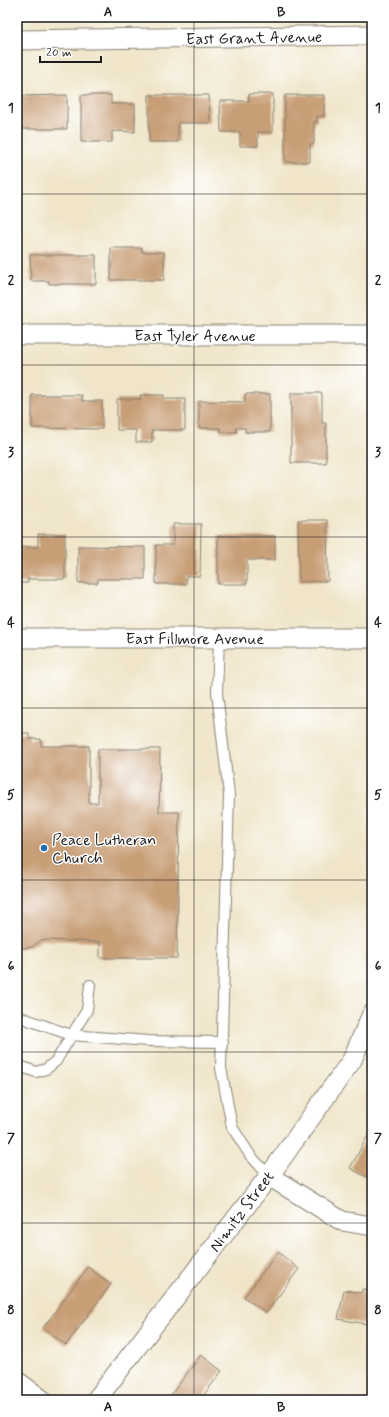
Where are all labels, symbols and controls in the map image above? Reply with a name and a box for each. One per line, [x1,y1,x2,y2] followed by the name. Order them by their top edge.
[104,4,112,21] text: A
[277,4,286,21] text: B
[186,27,322,50] street label: East Grant Avenue
[40,38,101,64] scale bar
[46,45,72,61] text: 20 m
[8,100,14,117] text: 1
[375,100,381,117] text: 1
[8,272,15,289] text: 2
[375,272,382,289] text: 2
[134,326,256,347] street label: East Tyler Avenue
[8,444,14,461] text: 3
[375,444,381,461] text: 3
[7,615,15,632] text: 4
[374,615,382,632] text: 4
[126,629,264,650] street label: East Fillmore Avenue
[7,787,15,804] text: 5
[374,787,382,804] text: 5
[52,830,156,869] place label: Peace Lutheran Church
[39,843,49,853] marker: Peace Lutheran Church
[8,958,15,975] text: 6
[375,958,382,975] text: 6
[7,1130,15,1147] text: 7
[374,1130,382,1147] text: 7
[205,1167,280,1257] street label: Nimitz Street
[7,1302,15,1319] text: 8
[374,1302,382,1319] text: 8
[104,1399,112,1416] text: A
[277,1399,286,1416] text: B

